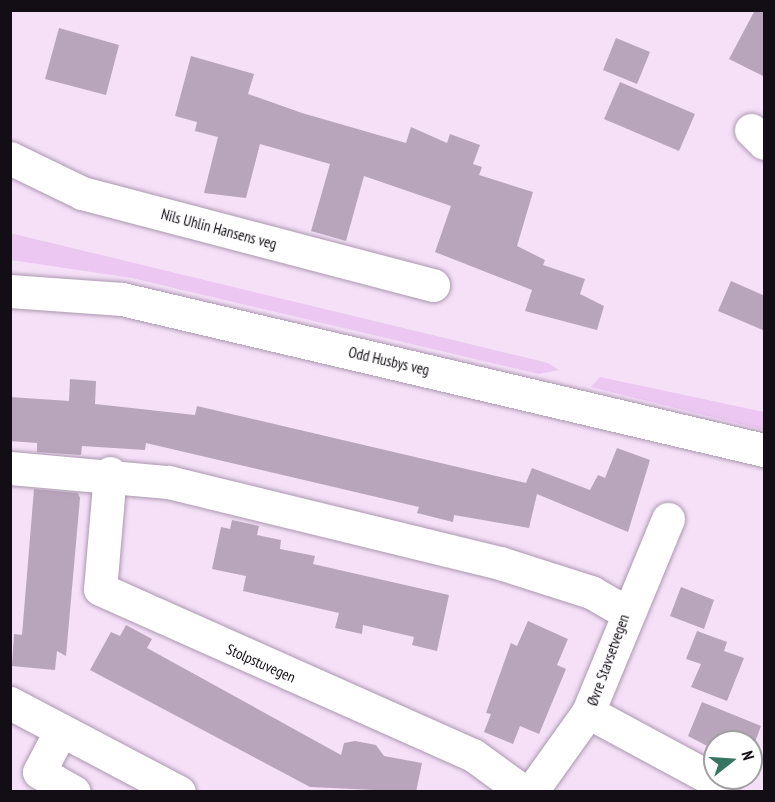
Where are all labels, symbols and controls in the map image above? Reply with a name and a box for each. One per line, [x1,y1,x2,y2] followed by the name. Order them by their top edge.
[159,205,279,253] street label: Nils Uhlin Hansens veg
[347,343,431,379] street label: Odd Husbys veg
[583,612,633,708] street label: Øvre Stavsetvegen
[224,640,298,686] street label: Stolpstuvegen
[703,730,763,790] north arrow
[737,748,759,762] text: N

